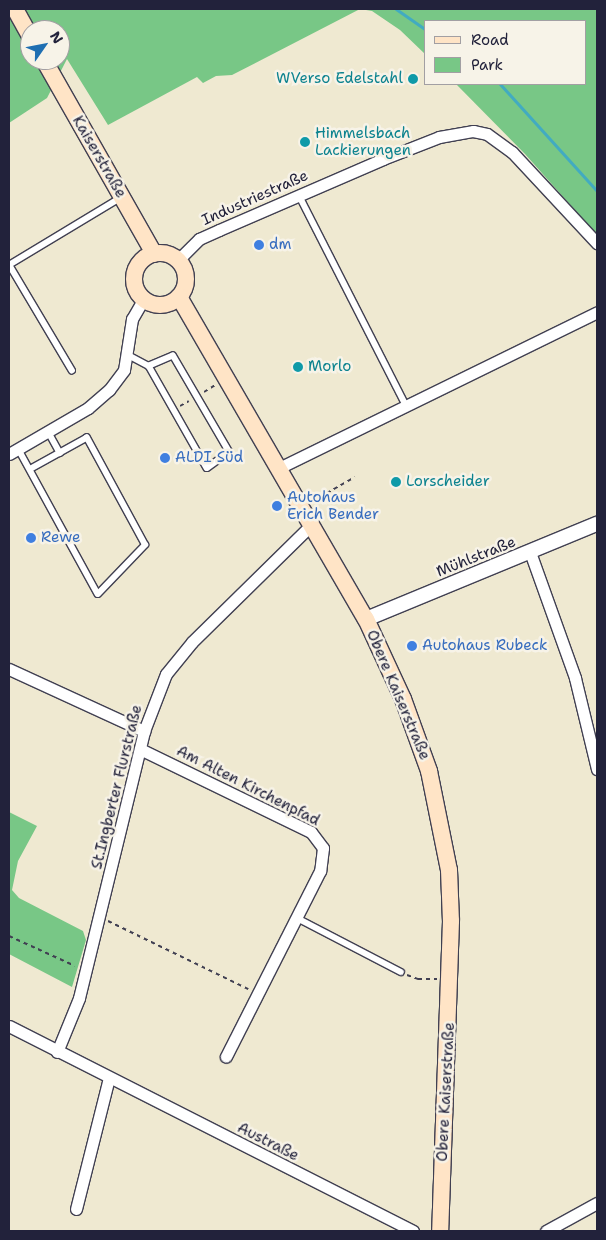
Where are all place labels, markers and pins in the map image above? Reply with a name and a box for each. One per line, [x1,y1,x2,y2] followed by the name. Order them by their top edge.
[276,70,403,88] place label: WVerso Edelstahl
[407,73,419,85] marker: WVerso Edelstahl
[315,124,411,159] place label: Himmelsbach Lackierungen
[299,136,311,148] marker: Himmelsbach Lackierungen
[269,236,291,254] place label: dm
[253,239,265,251] marker: dm
[308,358,351,376] place label: Morlo
[292,361,304,373] marker: Morlo
[175,449,243,467] place label: ALDI Süd
[159,452,171,464] marker: ALDI Süd
[406,473,490,491] place label: Lorscheider
[390,476,402,488] marker: Lorscheider
[287,488,379,523] place label: Autohaus Erich Bender
[271,500,283,512] marker: Autohaus Erich Bender
[41,529,81,547] place label: Rewe
[25,532,37,544] marker: Rewe
[422,637,547,655] place label: Autohaus Rubeck
[406,640,418,652] marker: Autohaus Rubeck

